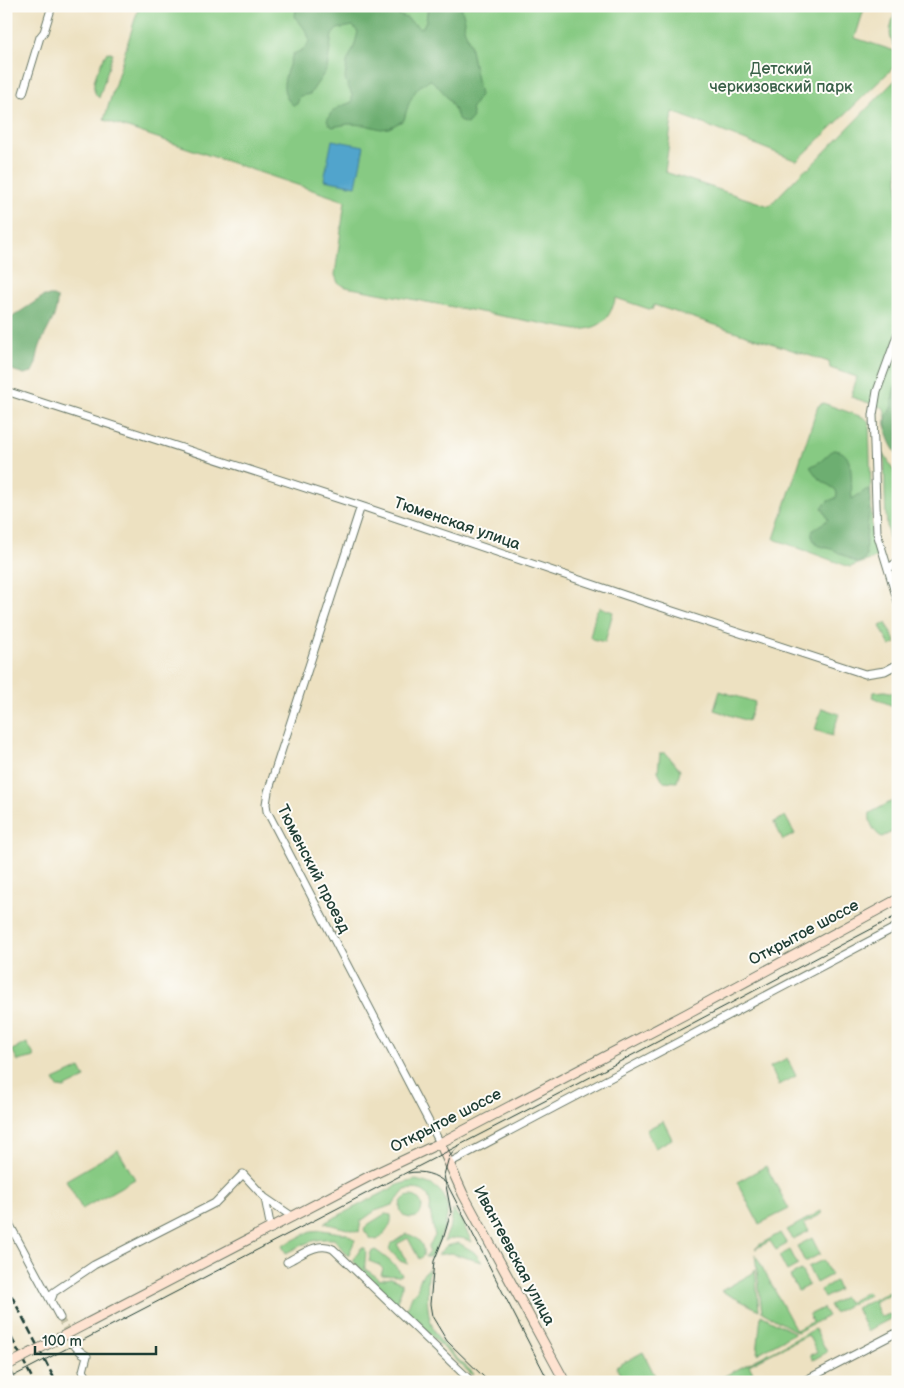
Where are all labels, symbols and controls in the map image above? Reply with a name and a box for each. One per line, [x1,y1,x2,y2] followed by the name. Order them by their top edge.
[709,60,853,97] park label: Детский черкизовский парк
[391,493,523,555] street label: Тюменская улица
[272,802,354,937] street label: Тюменский проезд
[746,896,862,970] street label: Открытое шоссе
[387,1085,505,1157] street label: Открытое шоссе
[469,1183,559,1330] street label: Ивантеевская улица
[35,1323,156,1355] scale bar
[42,1332,82,1351] text: 100 m

